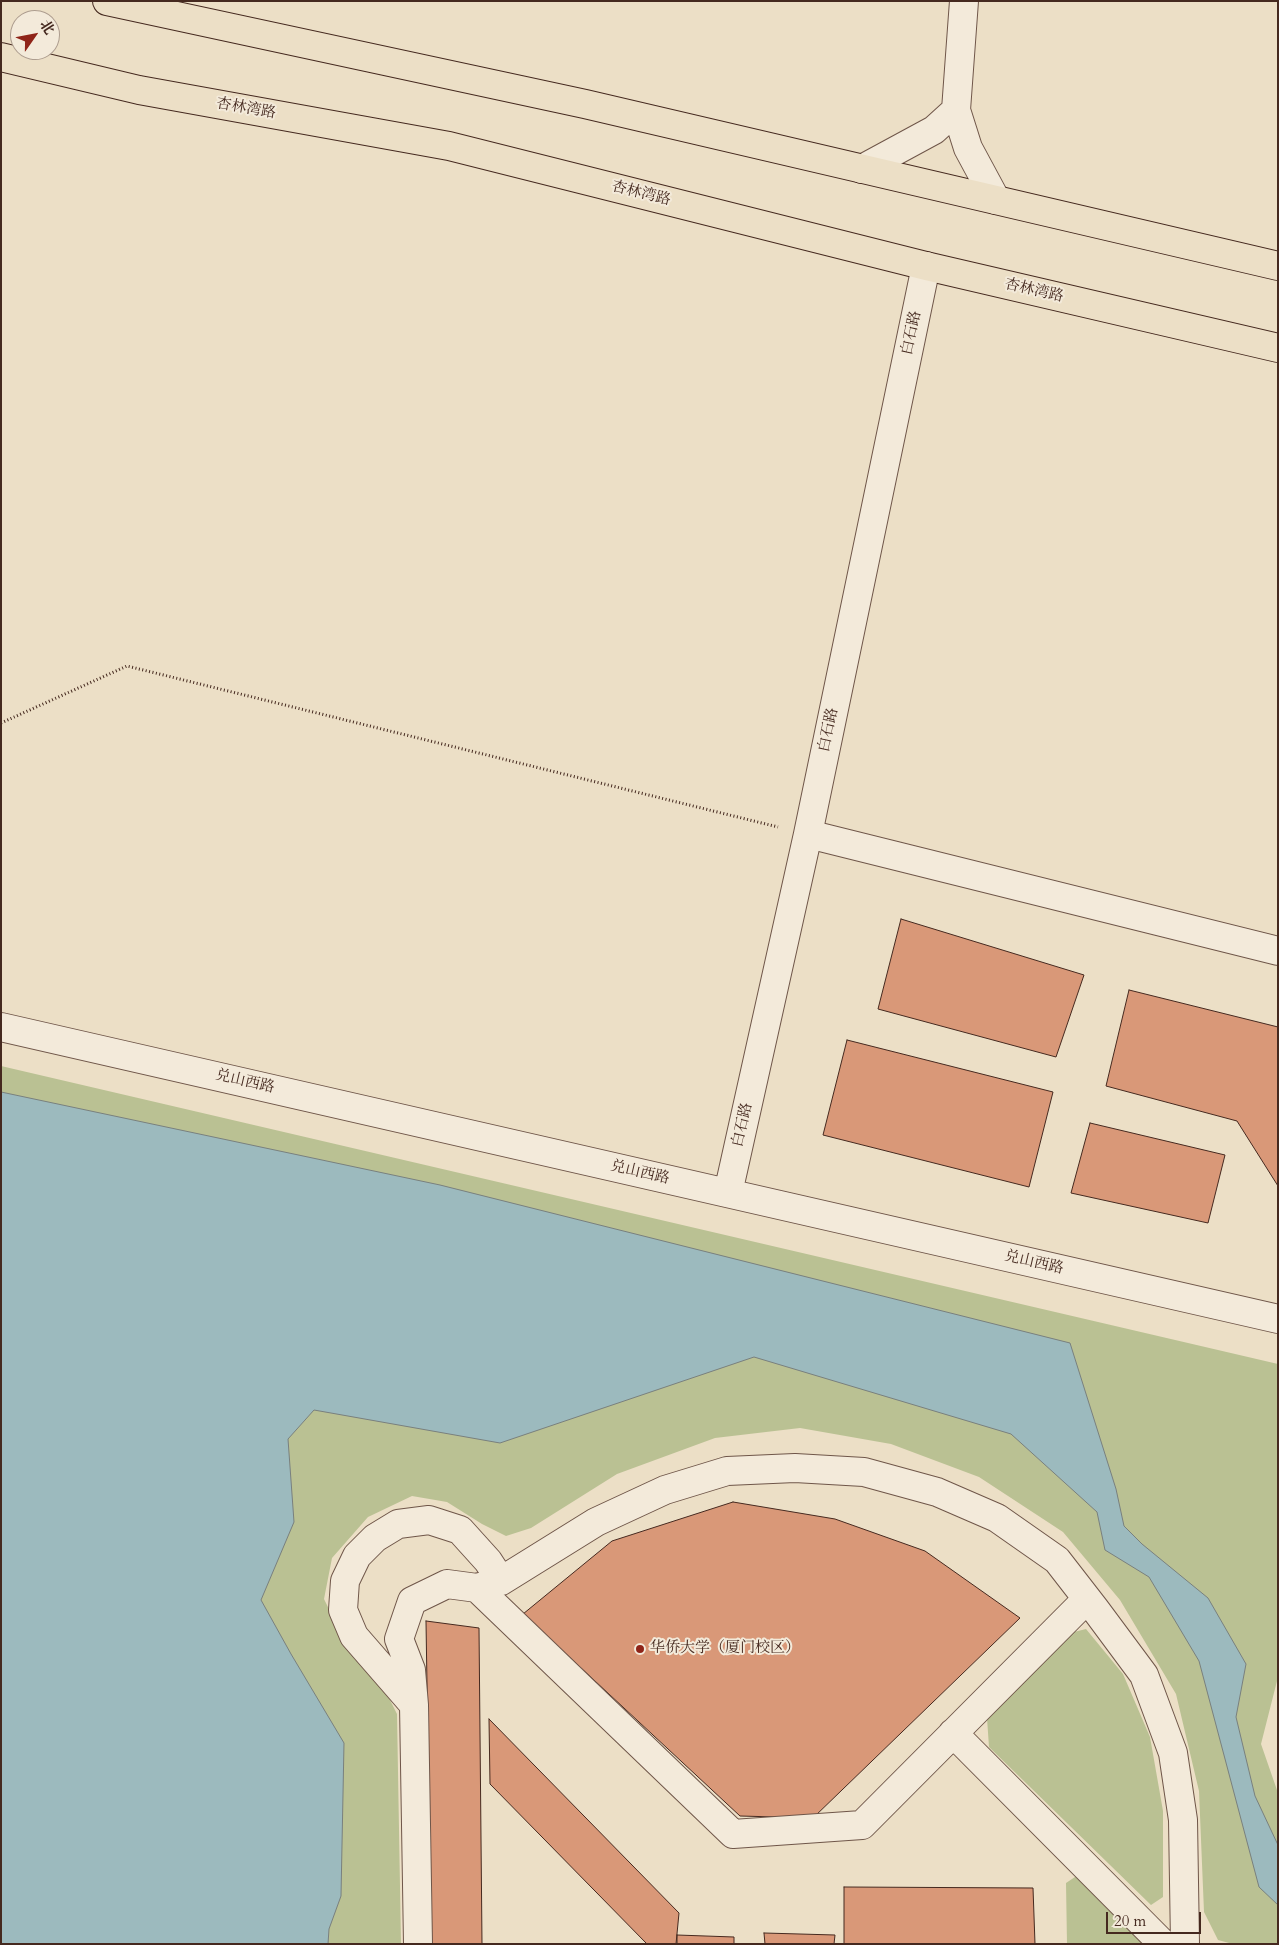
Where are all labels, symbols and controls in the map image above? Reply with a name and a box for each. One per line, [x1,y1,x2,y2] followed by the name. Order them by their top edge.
[10,10,60,60] north arrow
[35,16,59,38] text: 北
[215,95,277,123] street label: 杏林湾路
[610,178,672,210] street label: 杏林湾路
[1003,275,1065,307] street label: 杏林湾路
[899,309,925,357] street label: 白石路
[816,706,842,754] street label: 白石路
[214,1066,276,1098] street label: 兑山西路
[729,1101,757,1149] street label: 白石路
[609,1157,671,1189] street label: 兑山西路
[1003,1247,1065,1279] street label: 兑山西路
[650,1640,800,1658] place label: 华侨大学（厦门校区）
[634,1643,646,1655] marker: 华侨大学（厦门校区）
[1109,1902,1204,1934] scale bar
[1114,1911,1146,1931] text: 20 m

